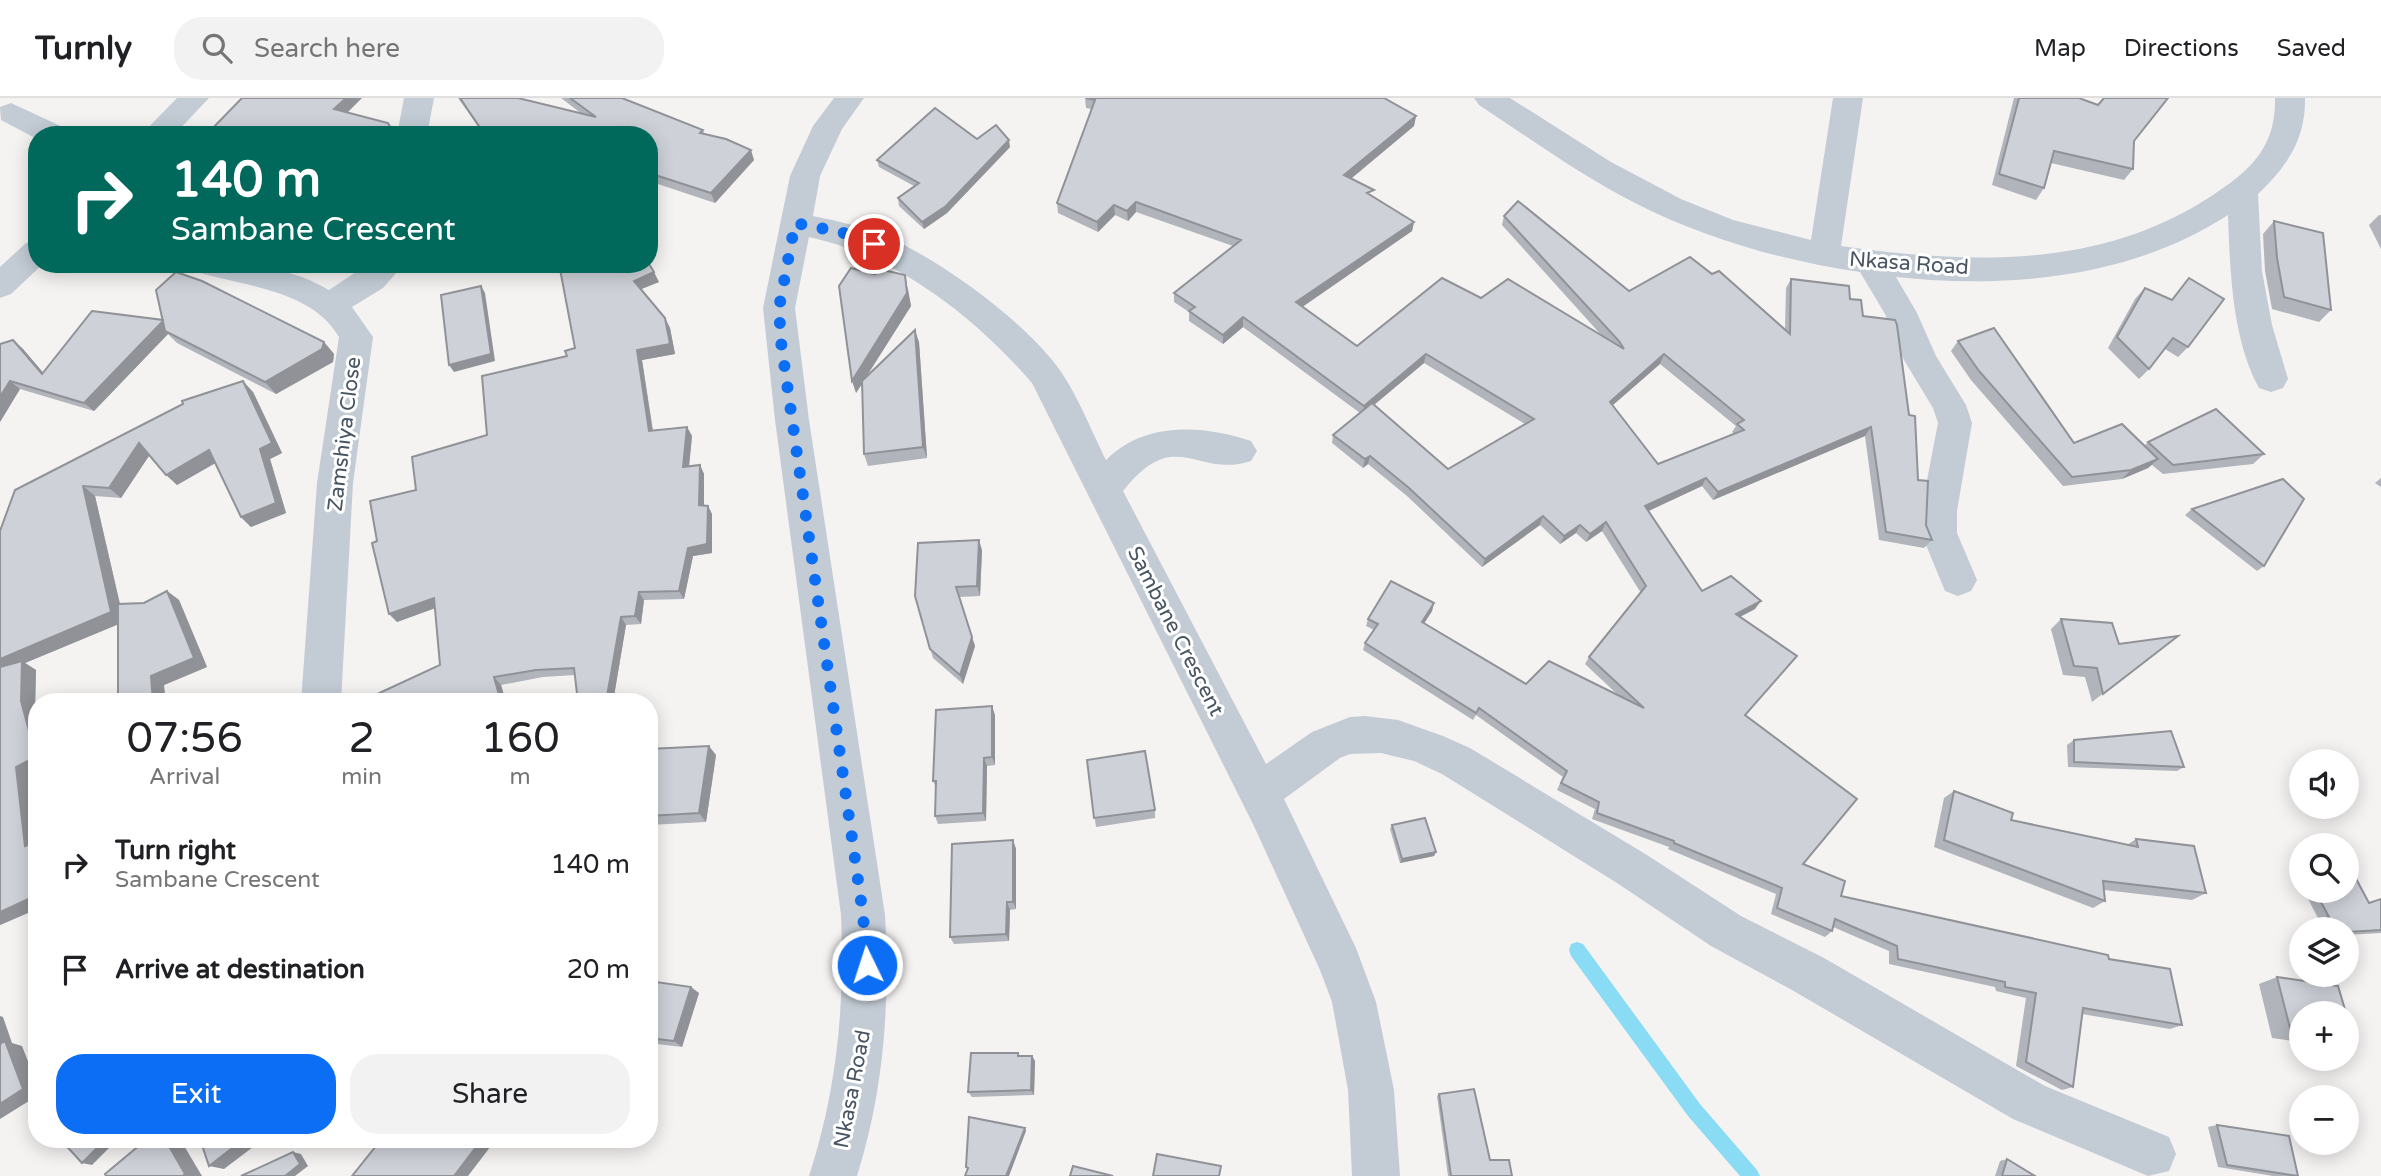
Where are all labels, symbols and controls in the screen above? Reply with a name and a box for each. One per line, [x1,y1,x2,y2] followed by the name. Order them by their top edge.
[174,17,664,80] search box
[35,29,132,68] text: Turnly
[198,29,236,67] icon: search
[254,33,400,64] text: Search here
[2034,34,2086,63] text: Map
[2124,34,2239,63] text: Directions
[2277,34,2346,63] text: Saved
[171,151,321,210] text: 140 m
[56,154,147,245] icon: right
[171,211,456,249] text: Sambane Crescent
[844,214,904,274] pin
[855,225,893,263] icon: arrive
[1848,247,1970,280] street label: Nkasa Road
[323,355,366,513] street label: Zamshiya Close
[1122,542,1229,720] street label: Sambane Crescent
[126,713,243,764] text: 07:56
[348,713,375,764] text: 2
[480,713,560,764] text: 160
[2289,749,2359,1155] map controls
[2289,749,2359,819] button: sound
[149,763,220,791] text: Arrival
[341,763,382,791] text: min
[509,763,531,791] text: m
[2289,833,2359,903] button: search
[115,835,236,866] text: Turn right
[56,846,94,884] icon: right
[550,849,630,880] text: 140 m
[115,866,320,894] text: Sambane Crescent
[2289,917,2359,987] button: layers
[830,928,904,1002] position arrow
[56,951,94,989] icon: arrive
[115,954,365,985] text: Arrive at destination
[567,954,630,985] text: 20 m
[2289,1001,2359,1071] button: +
[829,1028,876,1150] street label: Nkasa Road
[56,1054,336,1134] button: Exit
[350,1054,630,1134] button: Share
[2289,1085,2359,1155] button: −

